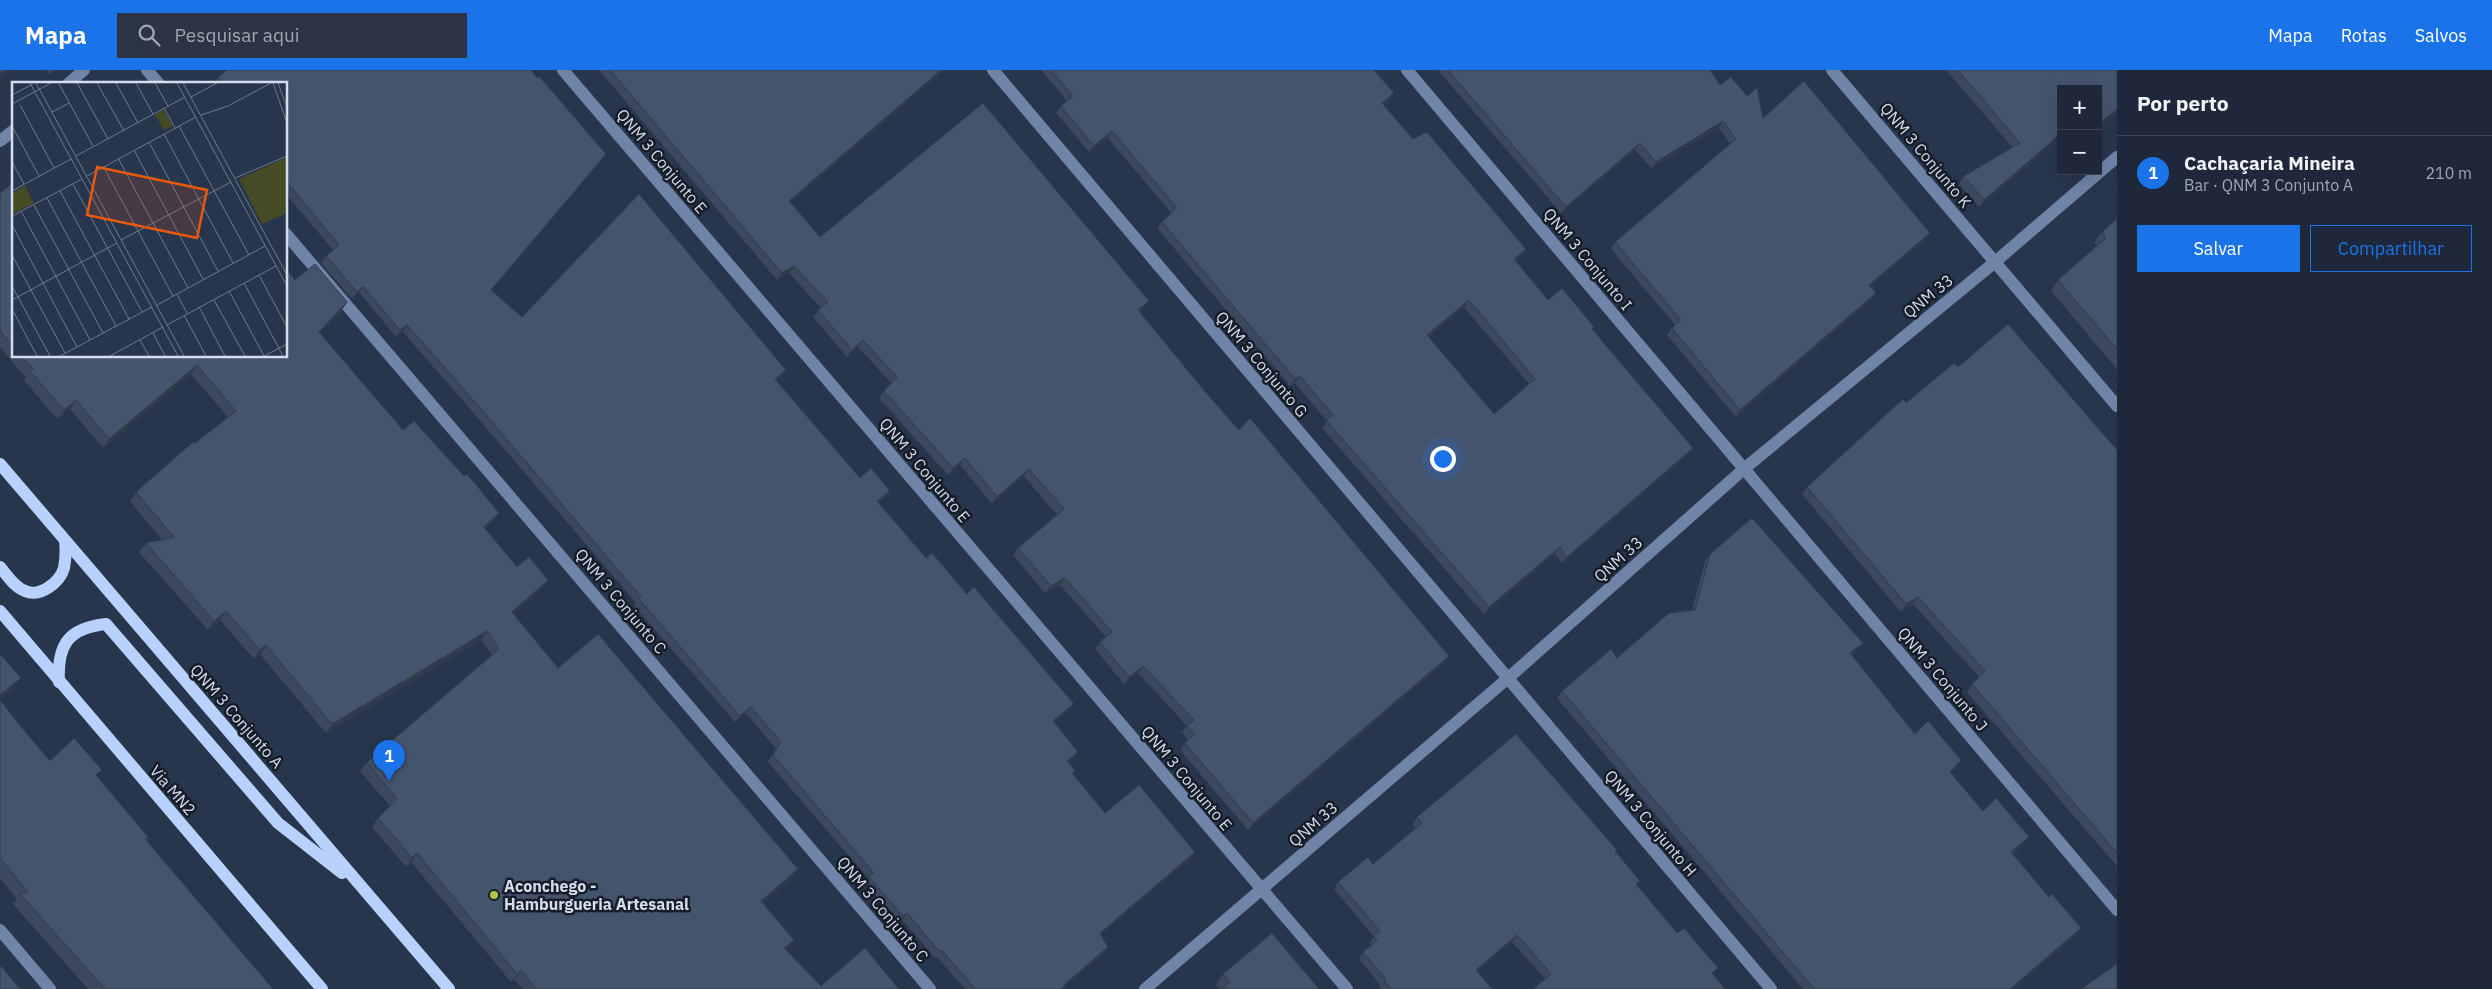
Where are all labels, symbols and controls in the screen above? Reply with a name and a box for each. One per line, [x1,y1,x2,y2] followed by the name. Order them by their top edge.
[117,13,467,58] search box
[25,19,87,51] text: Mapa
[135,21,163,49] icon: search
[175,23,300,47] text: Pesquisar aqui
[2268,24,2313,47] text: Mapa
[2341,24,2387,47] text: Rotas
[2415,24,2467,47] text: Salvos
[12,82,288,358] inset map
[2057,85,2102,175] map controls
[2057,85,2102,130] button: +
[2137,89,2229,117] text: Por perto
[1876,98,1976,212] street label: QNM 3 Conjunto K
[612,105,712,217] street label: QNM 3 Conjunto E
[2057,130,2102,175] button: −
[2184,151,2355,175] text: Cachaçaria Mineira
[2148,163,2158,183] text: 1
[2425,163,2472,183] text: 210 m
[2184,175,2353,195] text: Bar · QNM 3 Conjunto A
[1539,204,1637,314] street label: QNM 3 Conjunto I
[2137,225,2300,272] button: Salvar
[2310,225,2472,272] button: Compartilhar
[1899,270,1957,322] street label: QNM 33
[1212,307,1312,421] street label: QNM 3 Conjunto G
[875,414,975,526] street label: QNM 3 Conjunto E
[1430,446,1456,472] your location
[1590,532,1646,586] street label: QNM 33
[571,544,671,658] street label: QNM 3 Conjunto C
[1894,623,1992,735] street label: QNM 3 Conjunto J
[186,660,288,772] street label: QNM 3 Conjunto A
[1137,722,1237,834] street label: QNM 3 Conjunto E
[373,740,405,781] pin: 1
[146,761,200,819] street label: Via MN2
[1601,766,1701,880] street label: QNM 3 Conjunto H
[1284,797,1342,851] street label: QNM 33
[833,852,933,966] street label: QNM 3 Conjunto C
[504,876,689,914] place label: Aconchego - Hamburgueria Artesanal
[488,889,500,901] marker: Aconchego - Hamburgueria Artesanal

